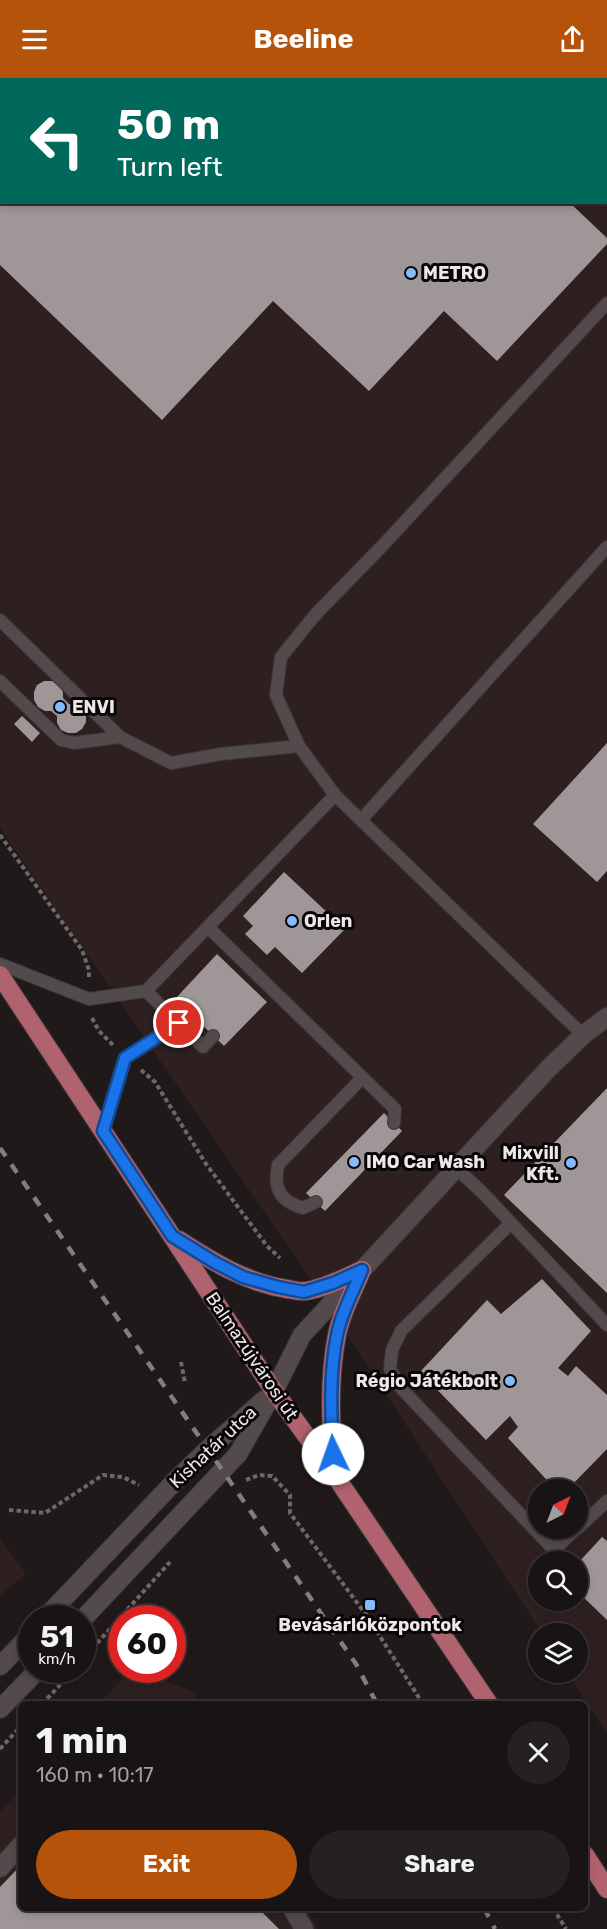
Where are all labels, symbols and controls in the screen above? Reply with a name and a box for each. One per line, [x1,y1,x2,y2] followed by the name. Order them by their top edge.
[18,23,51,56] icon: menu
[254,23,353,55] text: Beeline
[556,23,589,56] icon: share
[117,100,220,150] text: 50 m
[18,102,96,180] icon: left
[117,151,222,183] text: Turn left
[423,262,486,284] place label: METRO
[404,266,418,280] marker: METRO
[72,696,115,718] place label: ENVI
[53,700,67,714] marker: ENVI
[304,910,352,932] place label: Orlen
[285,914,299,928] marker: Orlen
[153,997,204,1048] pin
[162,1006,195,1039] icon: arrive
[502,1142,559,1185] place label: Mixvill Kft.
[366,1151,485,1173] place label: IMO Car Wash
[347,1155,361,1169] marker: IMO Car Wash
[564,1156,578,1170] marker: Mixvill Kft.
[201,1288,303,1424] street label: Balmazújvárosi út
[355,1370,498,1392] place label: Régio Játékbolt
[503,1374,517,1388] marker: Régio Játékbolt
[165,1401,261,1493] street label: Kishatár utca
[301,1422,365,1486] position arrow
[528,1479,588,1539] north arrow
[528,1479,588,1683] map controls
[528,1551,588,1611] button: search
[363,1598,377,1612] marker: Bevásárlóközpontok
[108,1605,186,1683] speed limit sign: 60
[278,1614,462,1636] place label: Bevásárlóközpontok
[40,1619,74,1655] text: 51
[528,1623,588,1683] button: layers
[38,1650,76,1668] text: km/h
[36,1719,128,1762] text: 1 min
[507,1721,570,1784] button: close
[36,1763,154,1787] text: 160 m · 10:17
[36,1830,297,1899] button: Exit
[309,1830,570,1899] button: Share

